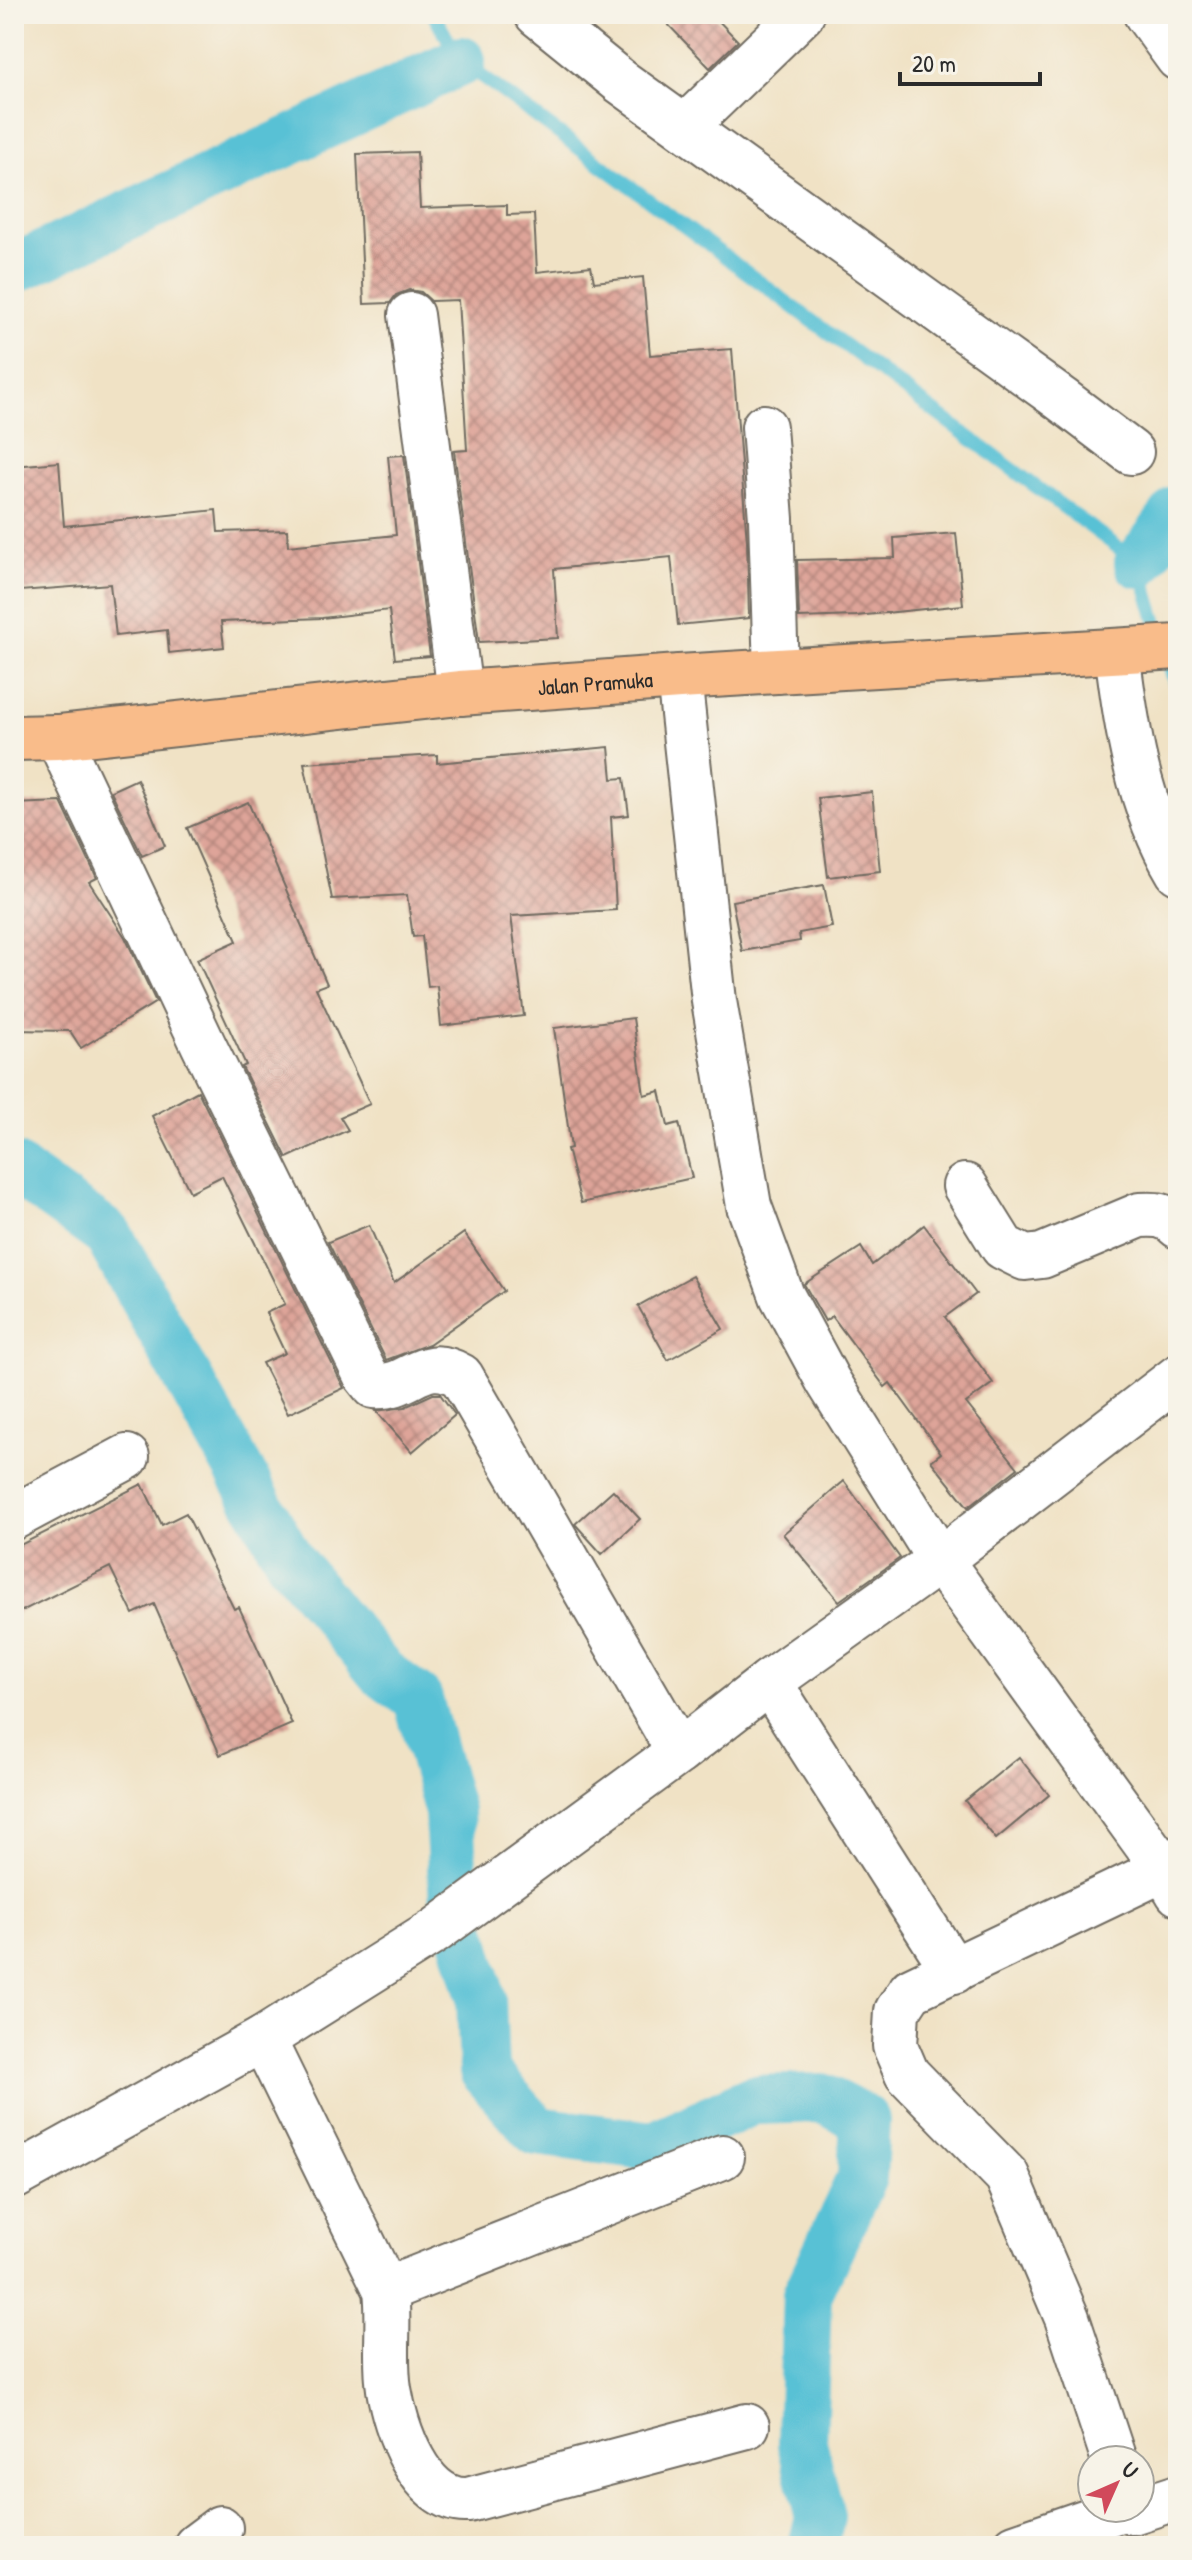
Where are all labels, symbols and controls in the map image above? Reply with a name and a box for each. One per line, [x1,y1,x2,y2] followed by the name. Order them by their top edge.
[900,36,1040,86] scale bar
[912,47,956,79] text: 20 m
[537,664,654,702] street label: Jalan Pramuka
[1076,2444,1156,2524] north arrow
[1115,2455,1145,2485] text: U

